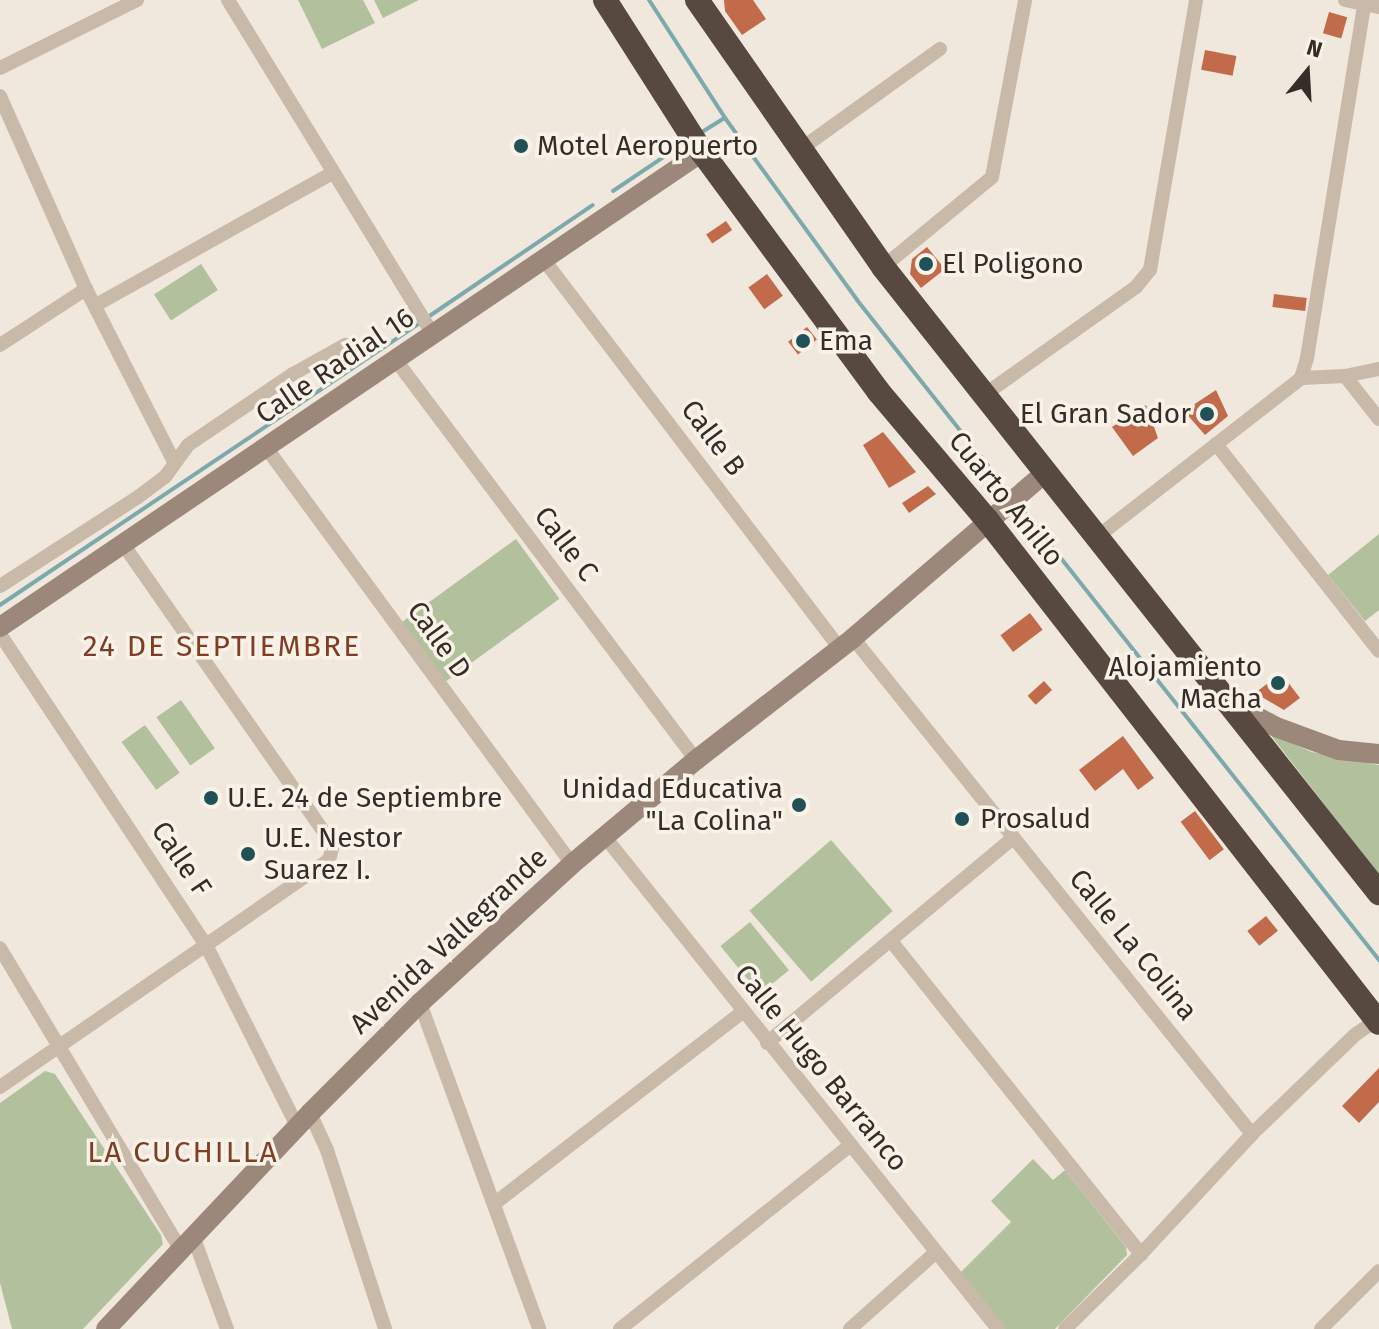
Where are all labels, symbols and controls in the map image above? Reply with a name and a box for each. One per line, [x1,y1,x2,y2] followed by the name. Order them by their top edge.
[1267,32,1347,112] north arrow
[1303,34,1326,64] text: N
[537,129,758,163] place label: Motel Aeropuerto
[512,137,530,155] marker: Motel Aeropuerto
[942,247,1084,281] place label: El Poligono
[917,255,935,273] marker: El Poligono
[250,301,420,431] street label: Calle Radial 16
[819,324,873,358] place label: Ema
[794,332,812,350] marker: Ema
[674,393,752,483] street label: Calle B
[1020,397,1191,431] place label: El Gran Sador
[1198,405,1216,423] marker: El Gran Sador
[941,425,1071,573] street label: Cuarto Anillo
[527,500,605,588] street label: Calle C
[400,595,478,685] street label: Calle D
[83,628,361,664] district label: 24 DE SEPTIEMBRE
[1109,650,1262,716] place label: Alojamiento Macha
[1269,674,1287,692] marker: Alojamiento Macha
[562,772,783,838] place label: Unidad Educativa "La Colina"
[227,781,502,815] place label: U.E. 24 de Septiembre
[202,789,220,807] marker: U.E. 24 de Septiembre
[790,796,808,814] marker: Unidad Educativa "La Colina"
[980,802,1091,836] place label: Prosalud
[951,808,973,830] marker: Prosalud
[144,815,218,903] street label: Calle F
[264,821,402,887] place label: U.E. Nestor Suarez I.
[343,841,555,1041] street label: Avenida Vallegrande
[239,845,257,863] marker: U.E. Nestor Suarez I.
[1062,863,1204,1027] street label: Calle La Colina
[727,958,915,1178] street label: Calle Hugo Barranco
[87,1134,279,1170] district label: LA CUCHILLA

